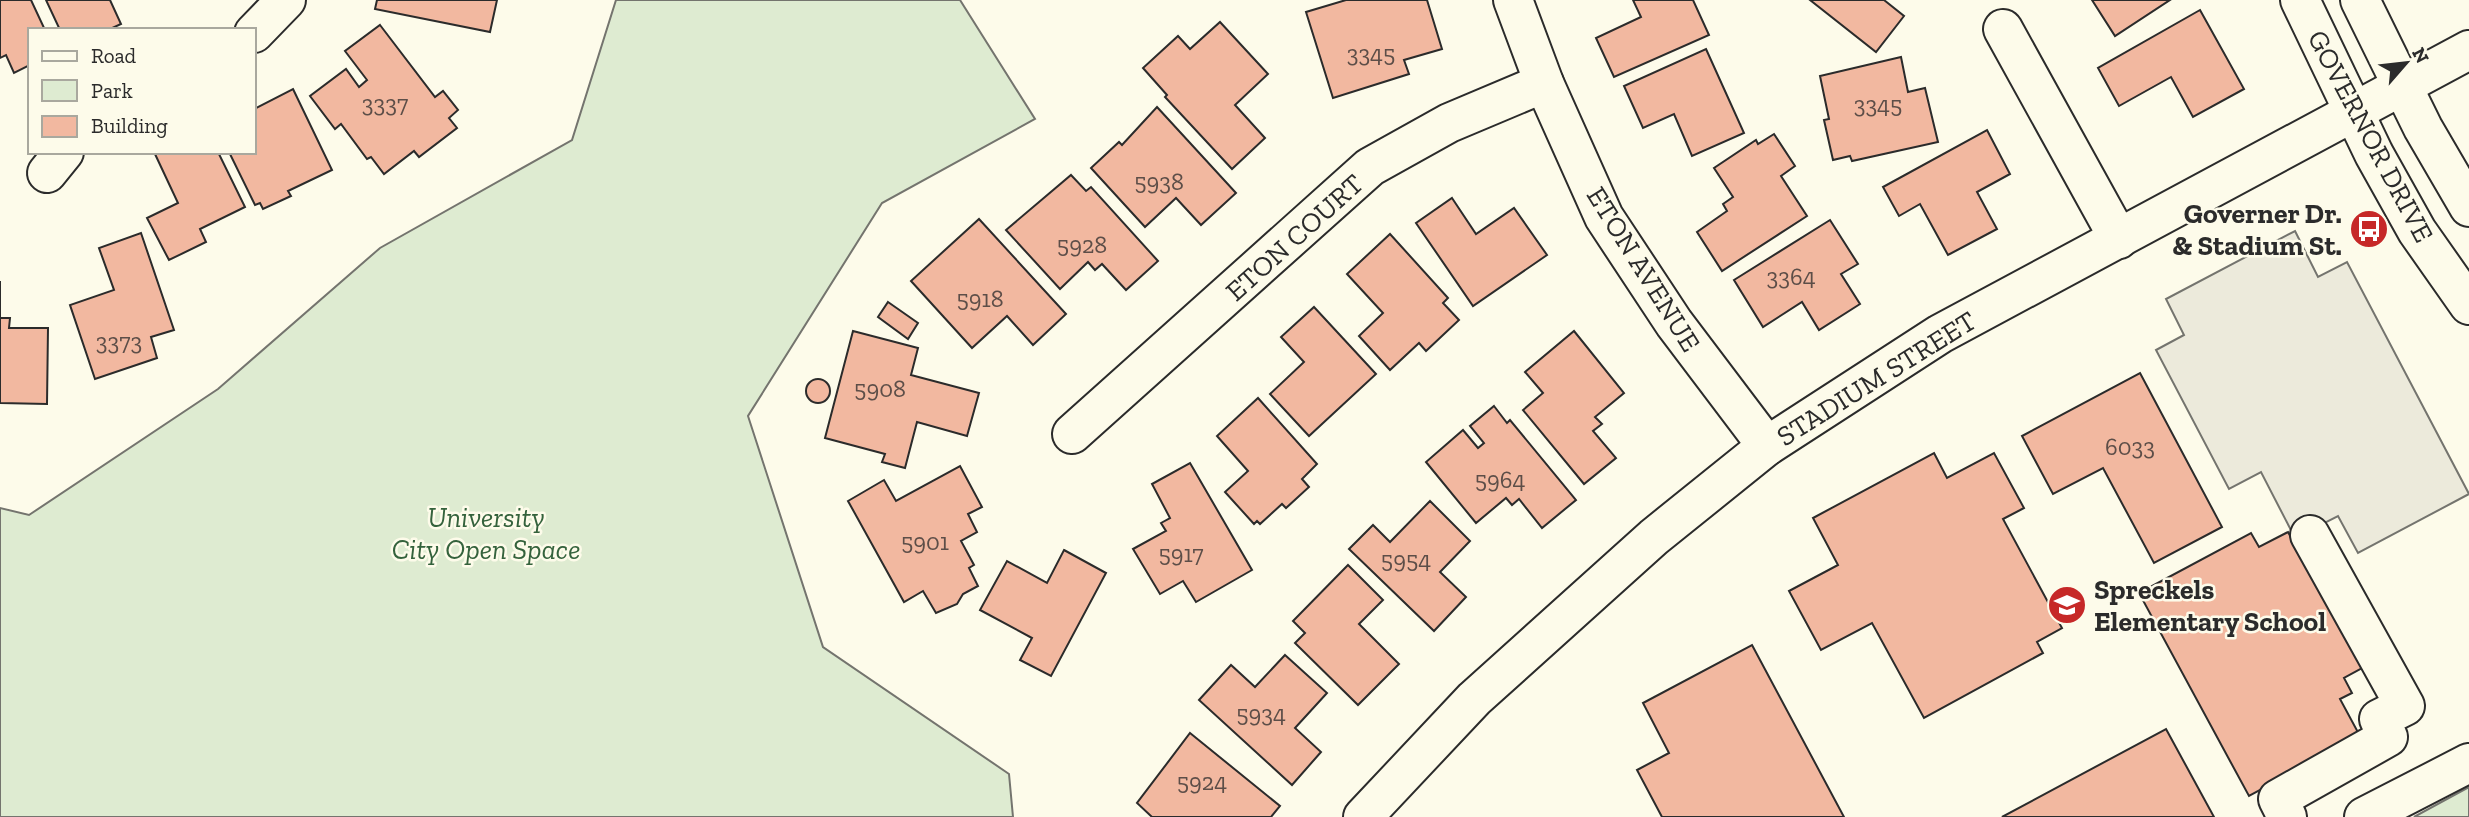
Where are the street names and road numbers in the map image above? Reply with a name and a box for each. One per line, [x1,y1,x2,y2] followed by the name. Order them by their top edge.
[2301,24,2441,248] street label: GOVERNOR DRIVE
[1219,167,1370,308] street label: ETON COURT
[1580,181,1707,358] street label: ETON AVENUE
[1771,304,1982,453] street label: STADIUM STREET

